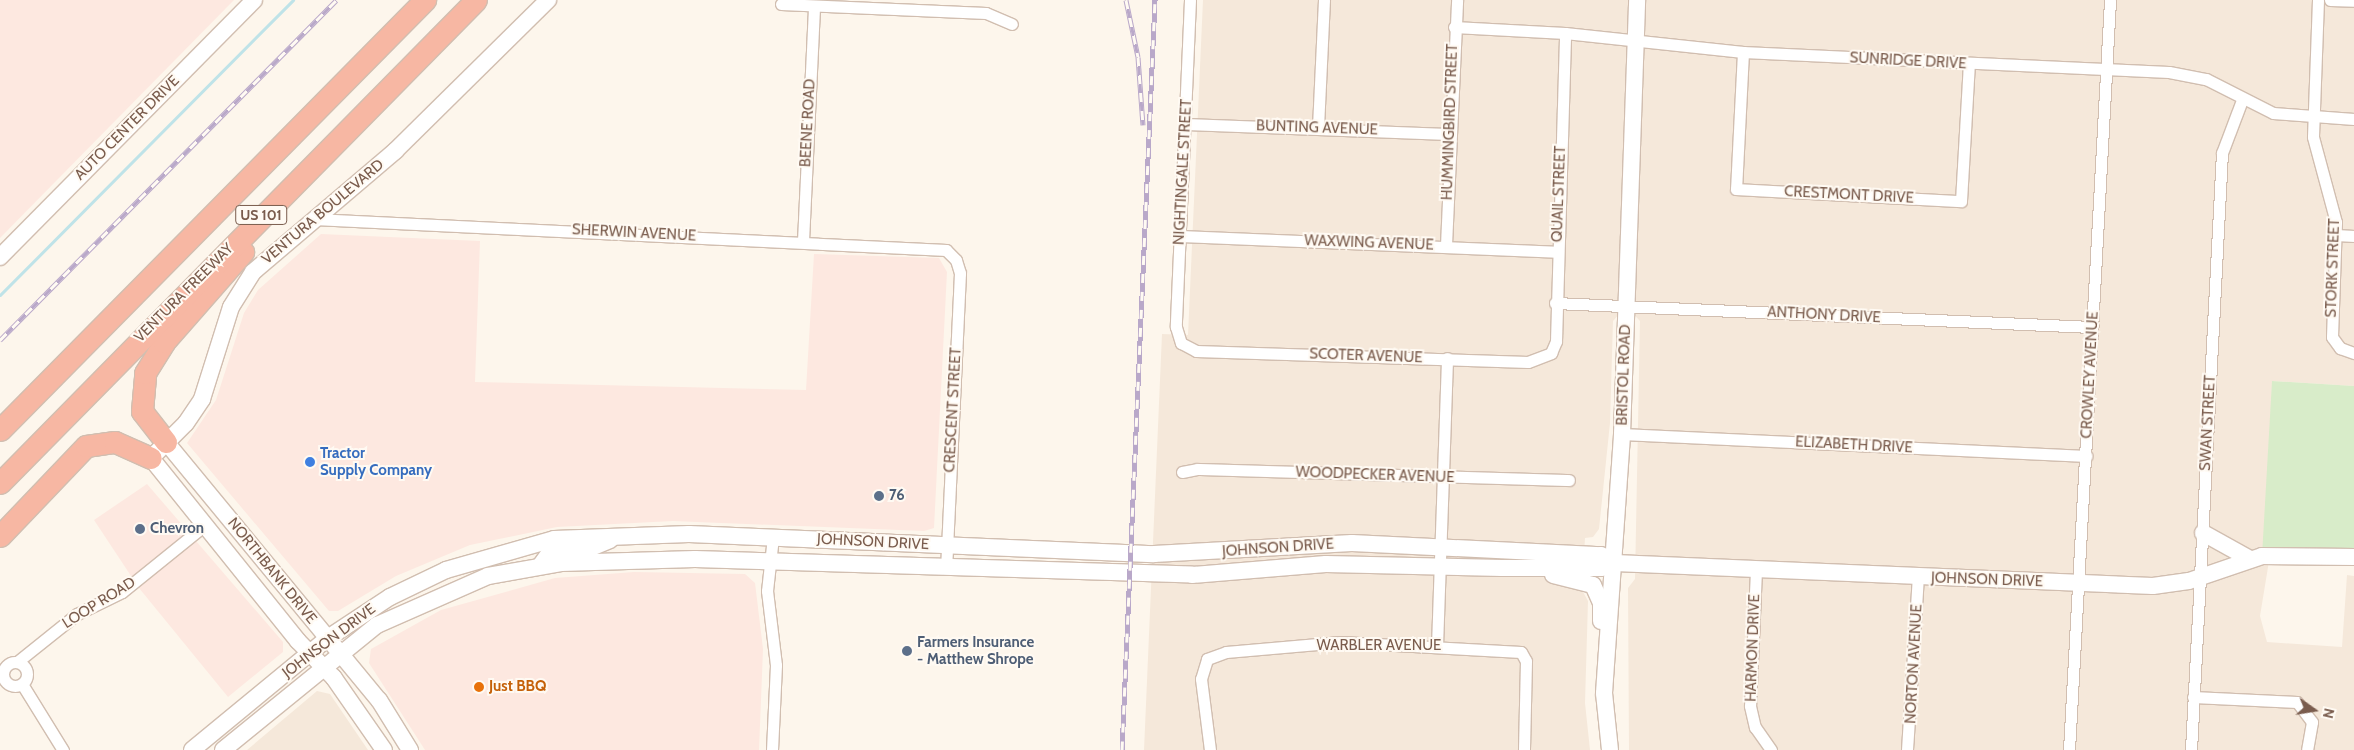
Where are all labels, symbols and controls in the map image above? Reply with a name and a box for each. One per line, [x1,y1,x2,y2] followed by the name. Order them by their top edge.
[1438,43,1462,201] street label: HUMMINGBIRD STREET
[1849,49,1967,73] street label: SUNRIDGE DRIVE
[71,72,183,184] street label: AUTO CENTER DRIVE
[797,78,819,168] street label: BEENE ROAD
[1170,98,1196,246] street label: NIGHTINGALE STREET
[1256,117,1378,139] street label: BUNTING AVENUE
[1548,145,1570,243] street label: QUAIL STREET
[258,156,388,268] street label: VENTURA BOULEVARD
[1784,183,1914,207] street label: CRESTMONT DRIVE
[235,204,287,226] road number: US 101
[2322,218,2344,318] street label: STORK STREET
[571,221,697,245] street label: SHERWIN AVENUE
[1304,232,1434,254] street label: WAXWING AVENUE
[131,240,237,346] street label: VENTURA FREEWAY
[1767,303,1881,327] street label: ANTHONY DRIVE
[2078,311,2102,439] street label: CROWLEY AVENUE
[1613,324,1635,426] street label: BRISTOL ROAD
[1309,345,1423,367] street label: SCOTER AVENUE
[941,347,965,473] street label: CRESCENT STREET
[2197,375,2219,471] street label: SWAN STREET
[1795,433,1913,457] street label: ELIZABETH DRIVE
[320,444,432,479] place label: Tractor Supply Company
[304,456,316,468] marker: Tractor Supply Company
[1295,463,1455,487] street label: WOODPECKER AVENUE
[889,487,905,505] place label: 76
[873,490,885,502] marker: 76
[224,514,320,628] street label: NORTHBANK DRIVE
[150,520,204,538] place label: Chevron
[134,523,146,535] marker: Chevron
[817,530,929,554] street label: JOHNSON DRIVE
[1222,535,1334,561] street label: JOHNSON DRIVE
[1931,569,2043,591] street label: JOHNSON DRIVE
[59,573,139,633] street label: LOOP ROAD
[1742,594,1764,702] street label: HARMON DRIVE
[279,600,379,682] street label: JOHNSON DRIVE
[1902,604,1926,724] street label: NORTON AVENUE
[917,633,1034,668] place label: Farmers Insurance - Matthew Shrope
[1317,637,1441,655] street label: WARBLER AVENUE
[901,645,913,657] marker: Farmers Insurance - Matthew Shrope
[489,678,546,696] place label: Just BBQ
[473,681,485,693] marker: Just BBQ
[2289,685,2339,735] north arrow
[2319,707,2338,720] text: N

